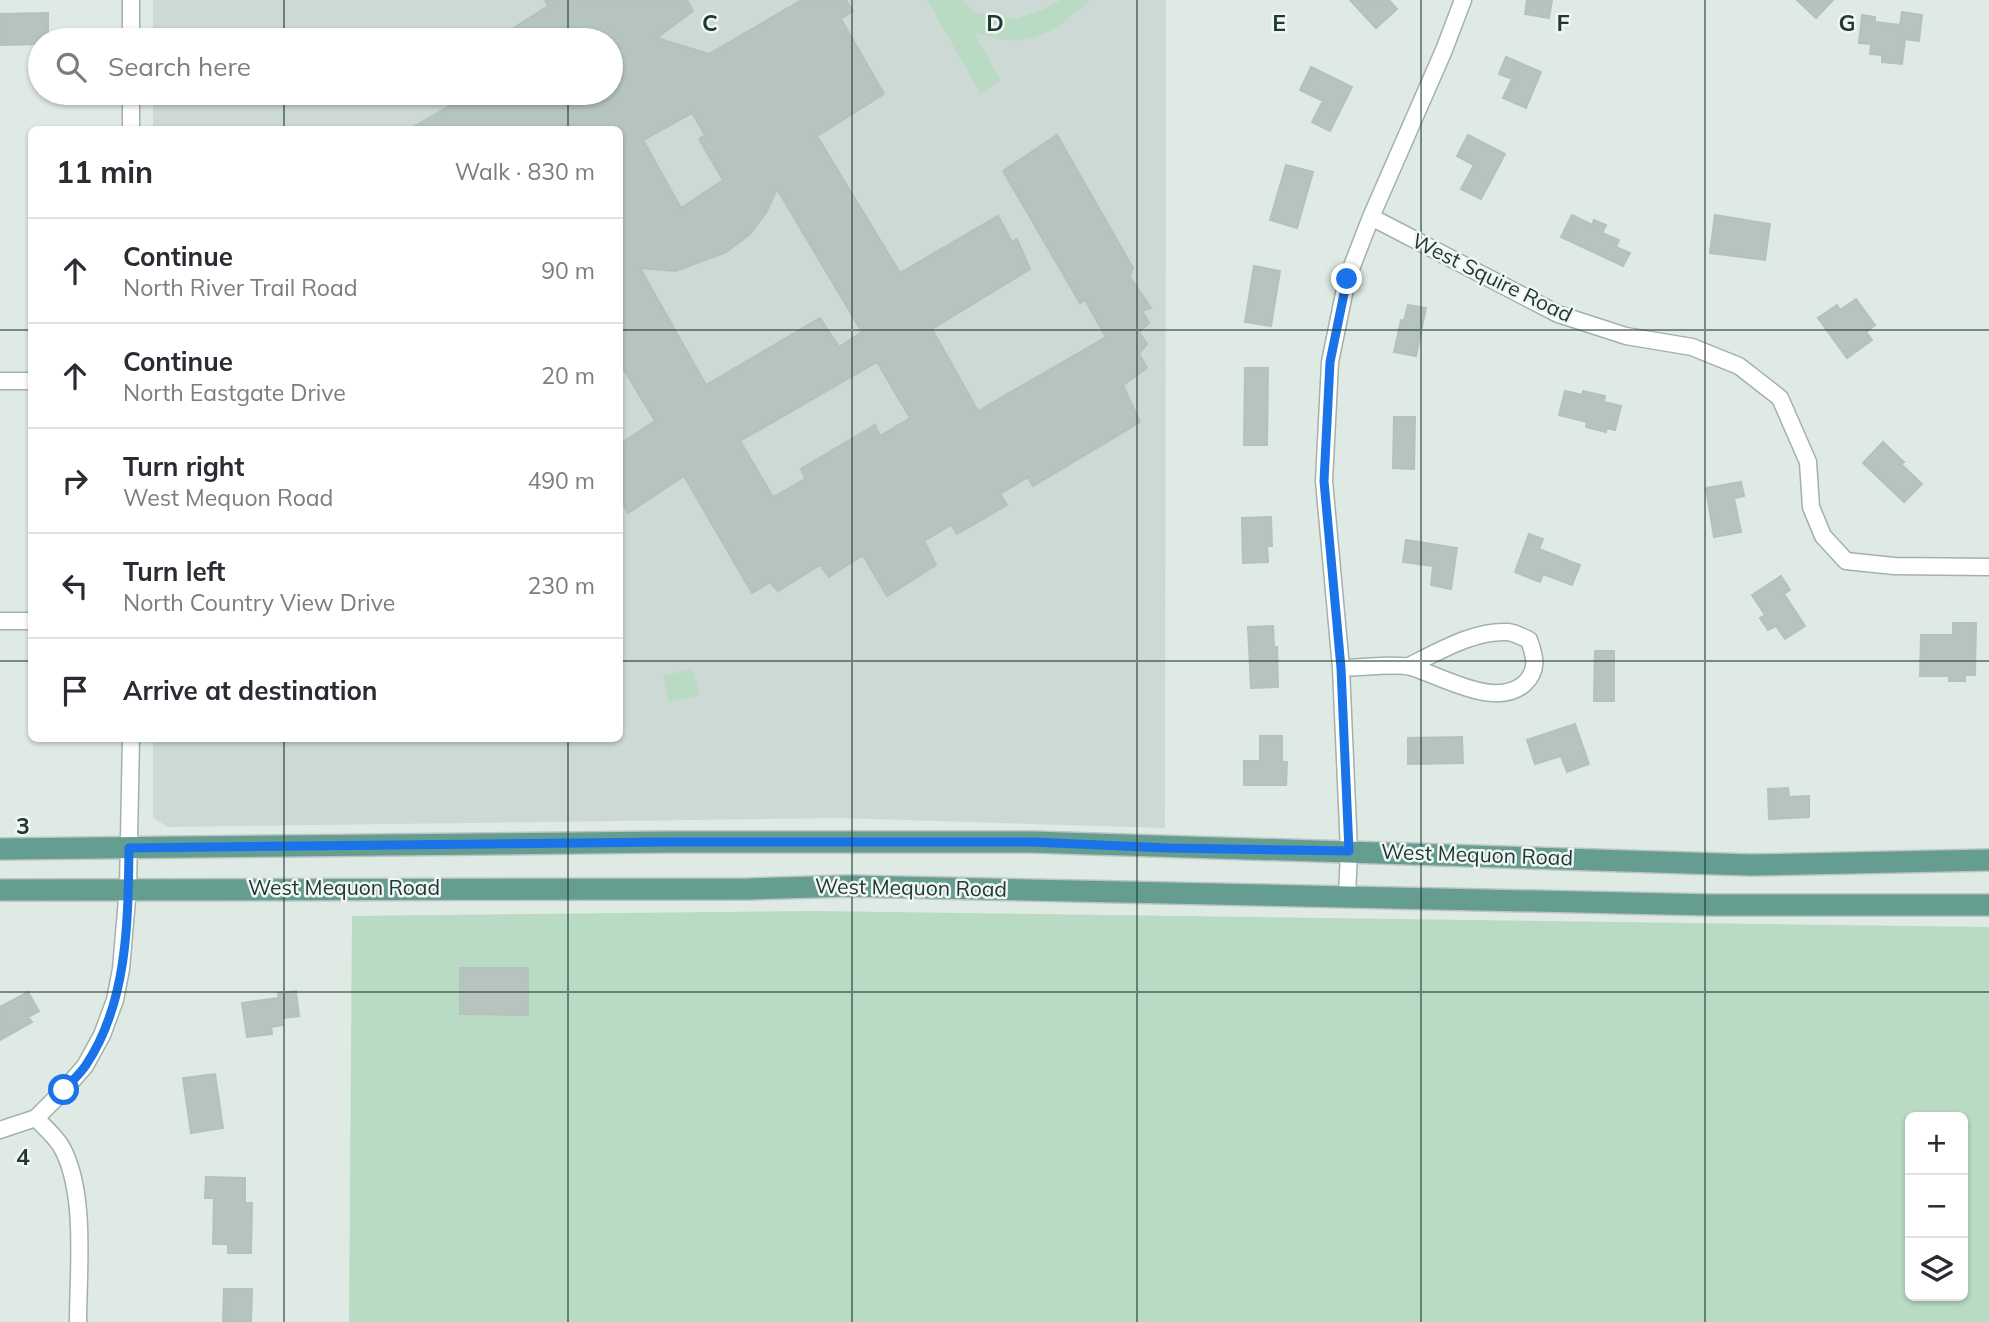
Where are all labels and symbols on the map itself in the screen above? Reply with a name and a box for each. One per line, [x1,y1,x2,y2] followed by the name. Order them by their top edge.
[702,8,718,37] text: C
[986,8,1004,37] text: D
[1272,8,1286,37] text: E
[1556,8,1570,37] text: F
[1838,8,1856,37] text: G
[1408,227,1577,327] street label: West Squire Road
[1331,263,1362,294] route end
[16,811,30,840] text: 3
[1381,838,1573,870] street label: West Mequon Road
[815,872,1007,902] street label: West Mequon Road
[248,874,440,900] street label: West Mequon Road
[48,1074,79,1105] route start
[16,1142,30,1171] text: 4

